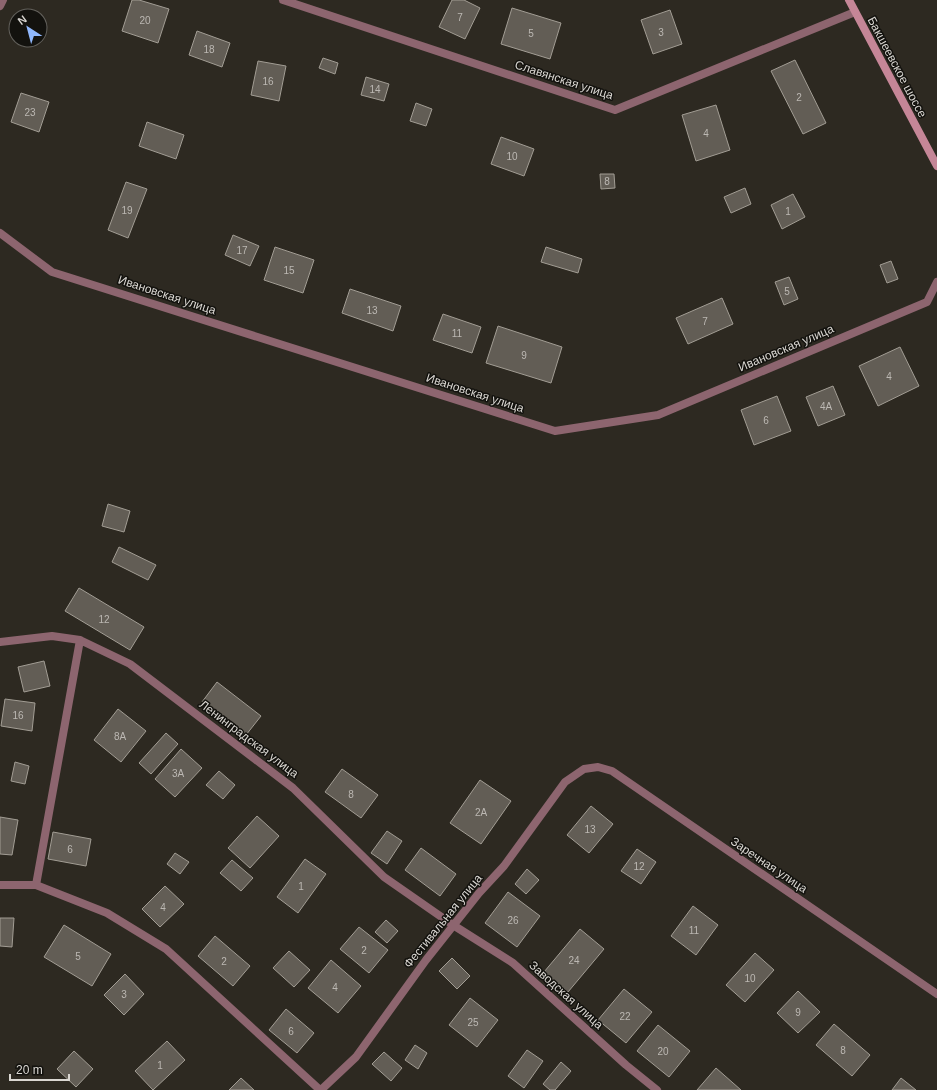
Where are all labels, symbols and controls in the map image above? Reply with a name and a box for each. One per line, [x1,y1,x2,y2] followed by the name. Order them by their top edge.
[8,8,48,48] north arrow
[457,12,463,23] house number: 7
[15,13,29,27] text: N
[865,14,930,120] street label: Бакшеевское шоссе
[139,15,151,26] house number: 20
[658,27,664,38] house number: 3
[528,28,534,39] house number: 5
[203,44,215,55] house number: 18
[513,57,615,103] street label: Славянская улица
[262,76,274,87] house number: 16
[369,84,381,95] house number: 14
[796,92,802,103] house number: 2
[24,107,36,118] house number: 23
[703,128,709,139] house number: 4
[506,151,518,162] house number: 10
[604,176,610,187] house number: 8
[121,205,133,216] house number: 19
[785,206,791,217] house number: 1
[236,245,248,256] house number: 17
[283,265,295,276] house number: 15
[116,273,218,318] street label: Ивановская улица
[784,286,790,297] house number: 5
[366,305,378,316] house number: 13
[702,316,708,327] house number: 7
[736,321,836,374] street label: Ивановская улица
[452,328,463,339] house number: 11
[521,350,527,361] house number: 9
[424,371,526,416] street label: Ивановская улица
[886,371,892,382] house number: 4
[820,401,832,412] house number: 4А
[763,415,769,426] house number: 6
[98,614,110,625] house number: 12
[197,697,301,781] street label: Ленинградская улица
[12,710,24,721] house number: 16
[114,731,126,742] house number: 8А
[172,768,184,779] house number: 3А
[348,789,354,800] house number: 8
[475,807,487,818] house number: 2А
[584,824,596,835] house number: 13
[728,834,810,896] street label: Заречная улица
[67,844,73,855] house number: 6
[633,861,645,872] house number: 12
[401,871,485,971] street label: Фестивальная улица
[298,881,304,892] house number: 1
[160,902,166,913] house number: 4
[507,915,519,926] house number: 26
[689,925,700,936] house number: 11
[361,945,367,956] house number: 2
[75,951,81,962] house number: 5
[568,955,580,966] house number: 24
[221,956,227,967] house number: 2
[526,958,606,1032] street label: Заводская улица
[744,973,756,984] house number: 10
[332,982,338,993] house number: 4
[121,989,127,1000] house number: 3
[795,1007,801,1018] house number: 9
[619,1011,631,1022] house number: 22
[467,1017,479,1028] house number: 25
[288,1026,294,1037] house number: 6
[840,1045,846,1056] house number: 8
[657,1046,669,1057] house number: 20
[10,1056,69,1082] scale bar
[157,1060,163,1071] house number: 1
[16,1063,43,1077] text: 20 m

